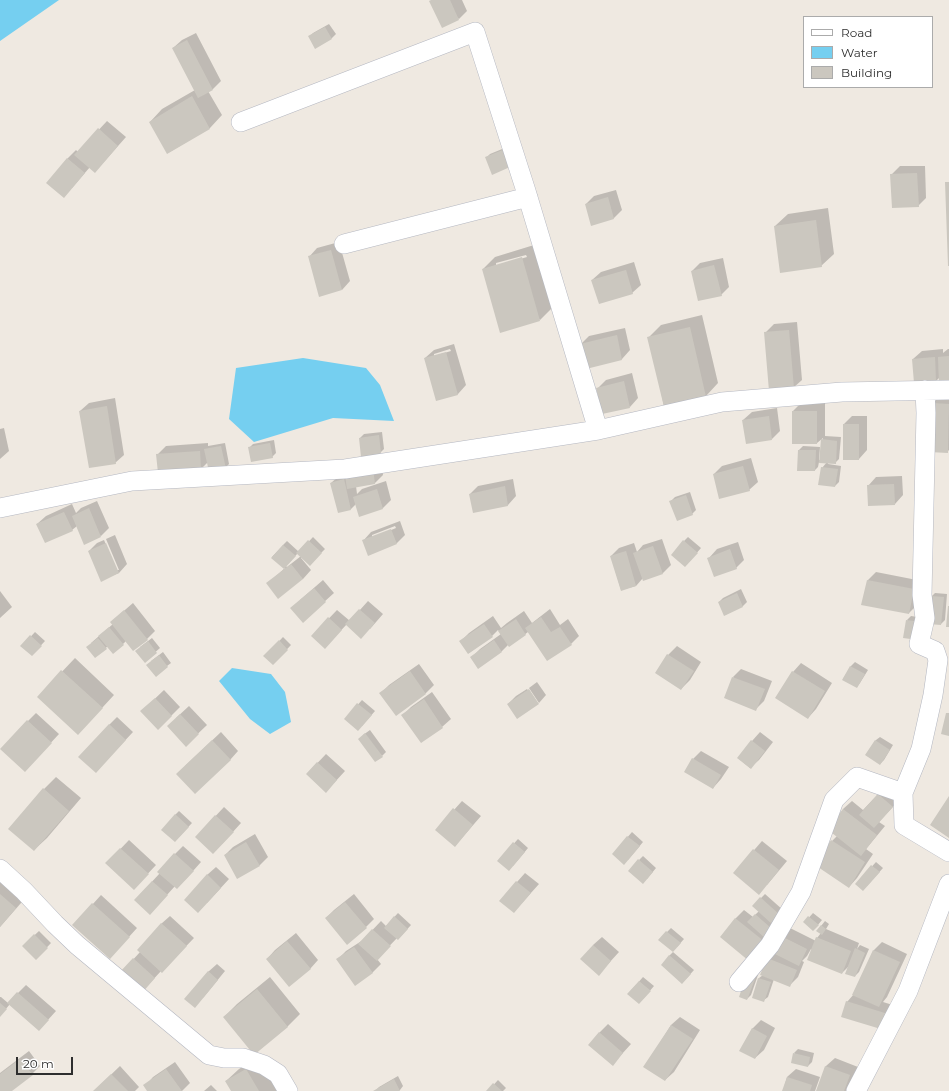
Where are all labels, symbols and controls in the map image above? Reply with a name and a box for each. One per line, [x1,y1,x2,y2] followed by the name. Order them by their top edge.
[803,16,933,88] legend
[841,25,872,40] text: Road
[841,45,877,60] text: Water
[841,65,892,80] text: Building
[18,1049,75,1075] scale bar
[23,1056,54,1071] text: 20 m

